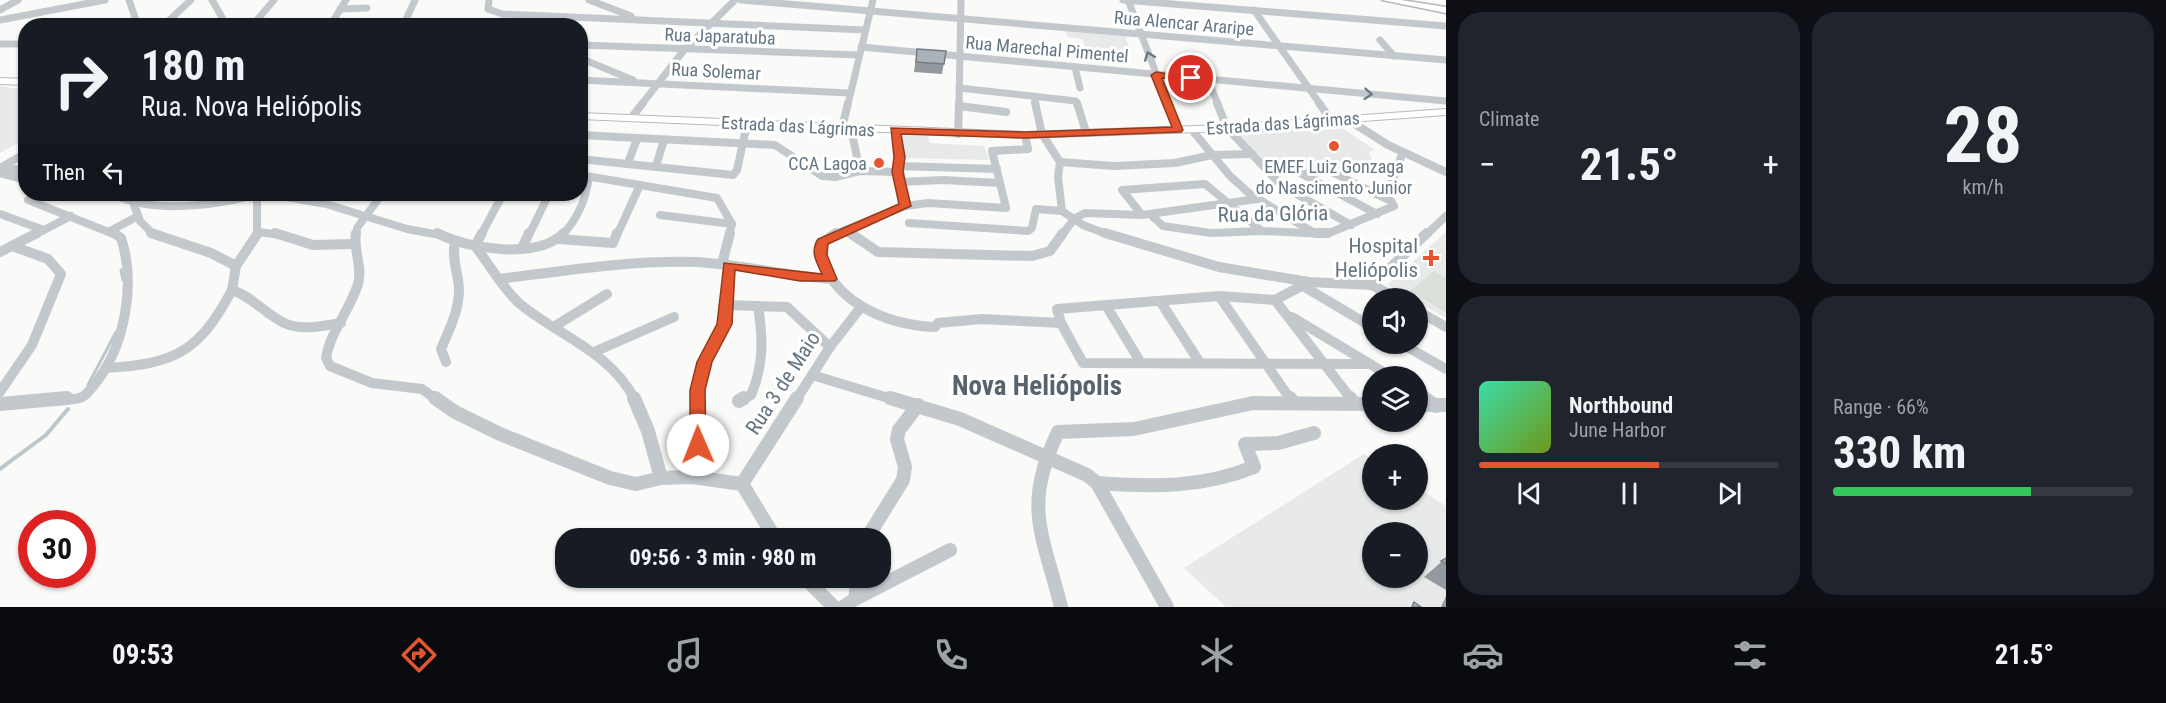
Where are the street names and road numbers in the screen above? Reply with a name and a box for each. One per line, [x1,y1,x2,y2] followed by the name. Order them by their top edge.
[1113,6,1255,40] street label: Rua Alencar Araripe
[664,24,776,48] street label: Rua Japaratuba
[965,31,1129,67] street label: Rua Marechal Pimentel
[671,58,762,84] street label: Rua Solemar
[1206,107,1360,139] street label: Estrada das Lágrimas
[721,111,875,141] street label: Estrada das Lágrimas
[1218,201,1328,227] street label: Rua da Glória
[741,327,825,439] street label: Rua 3 de Maio

